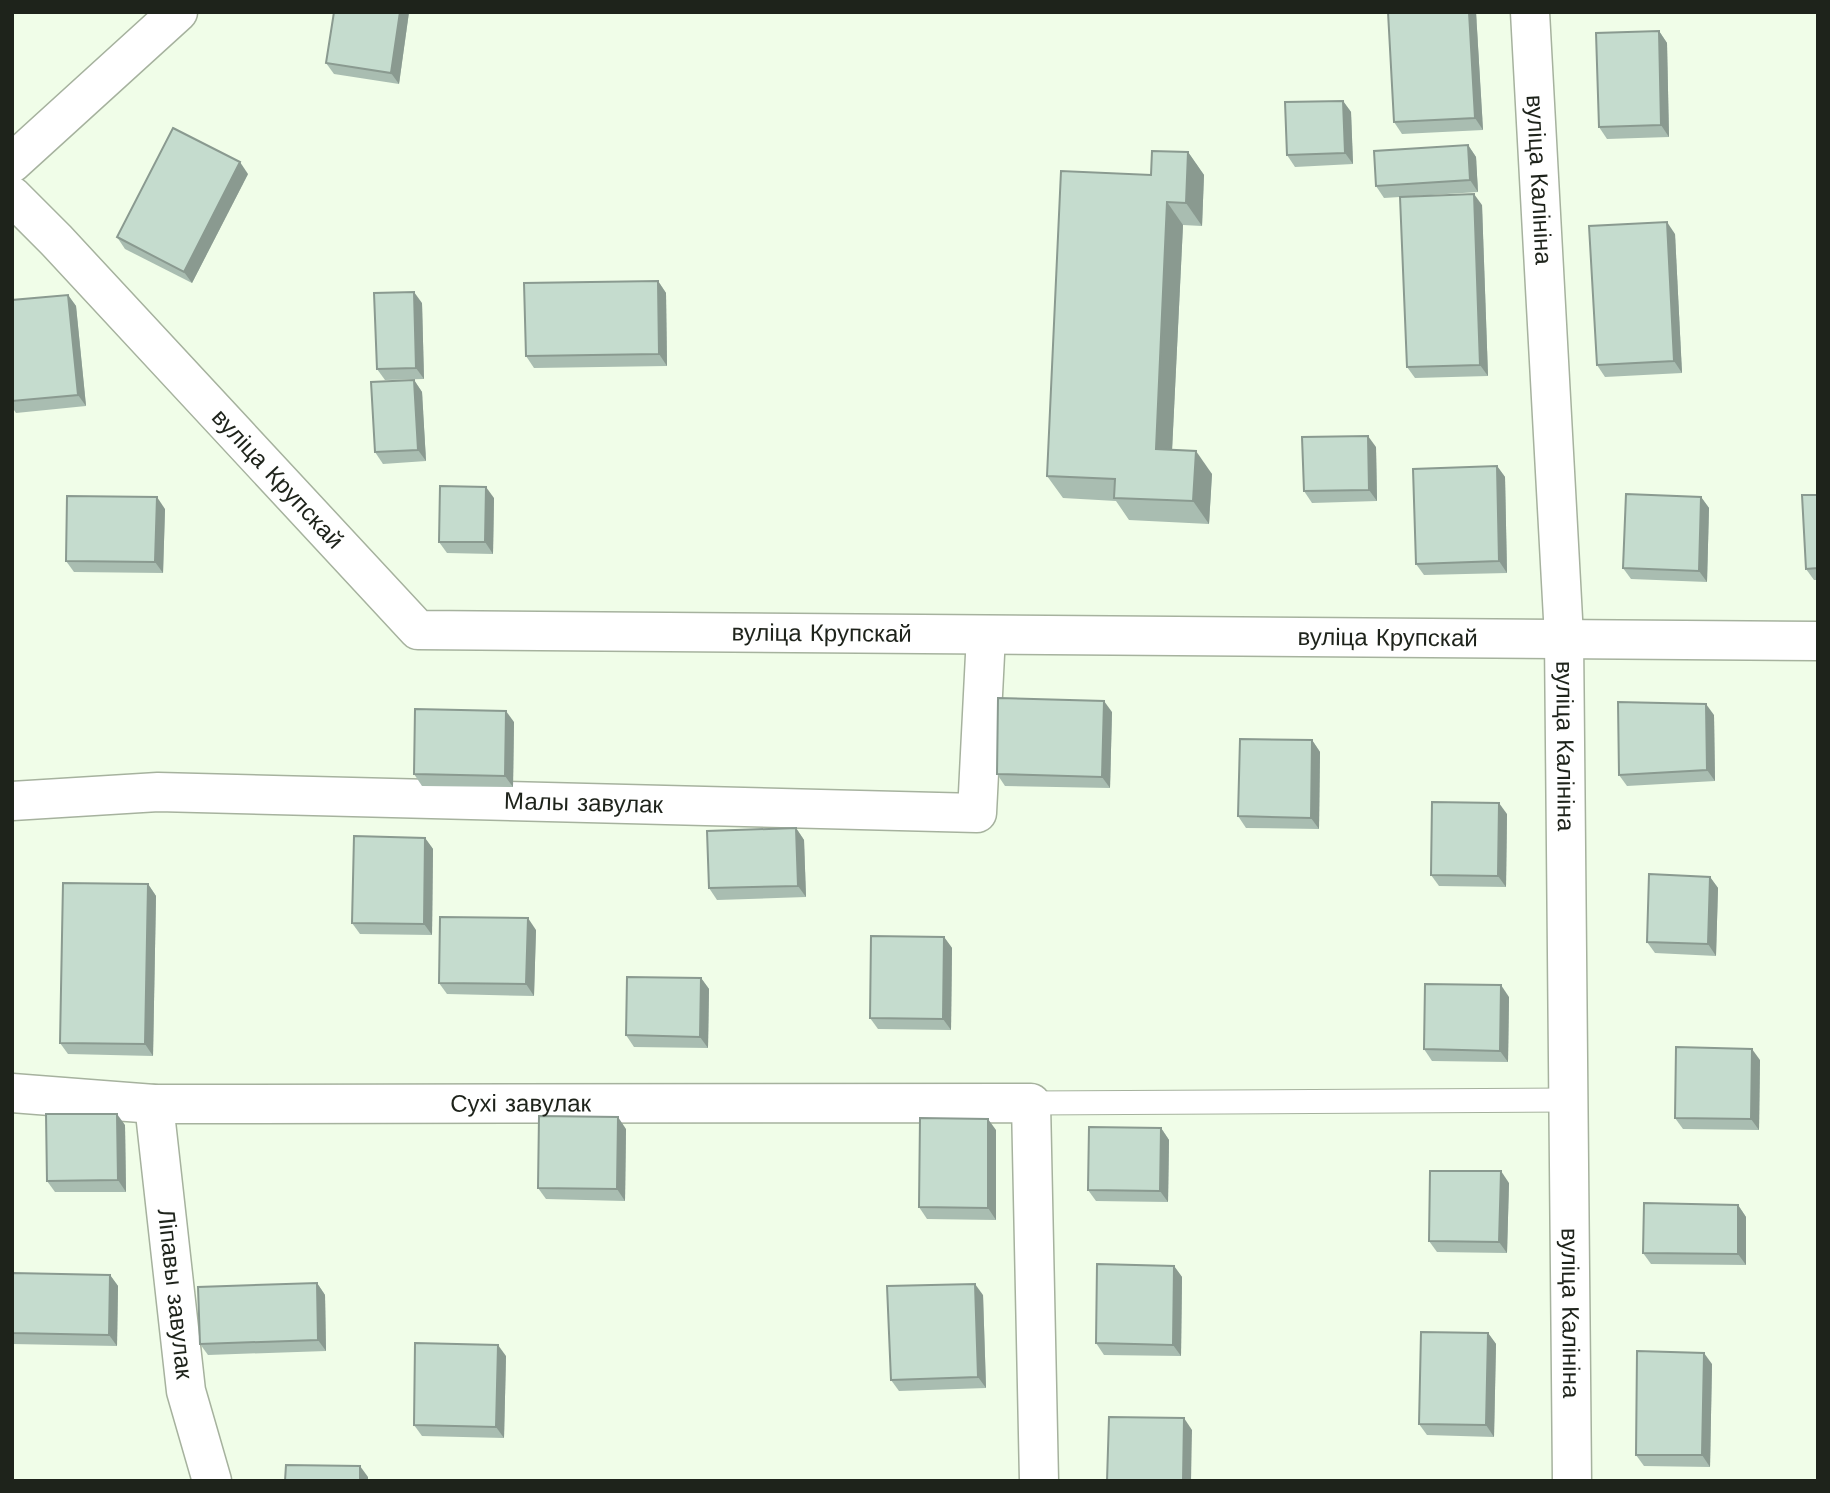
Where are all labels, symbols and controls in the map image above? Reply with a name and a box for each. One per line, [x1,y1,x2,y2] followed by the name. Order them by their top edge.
[1521,94,1558,266] street label: вуліца Калініна
[206,403,349,554] street label: вуліца Крупскай
[731,618,912,648] street label: вуліца Крупскай
[1297,623,1478,652] street label: вуліца Крупскай
[1550,661,1580,832] street label: вуліца Калініна
[504,787,664,819] street label: Малы завулак
[450,1090,592,1118] street label: Сухі завулак
[152,1207,199,1381] street label: Ліпавы завулак
[1556,1228,1585,1399] street label: вуліца Калініна

